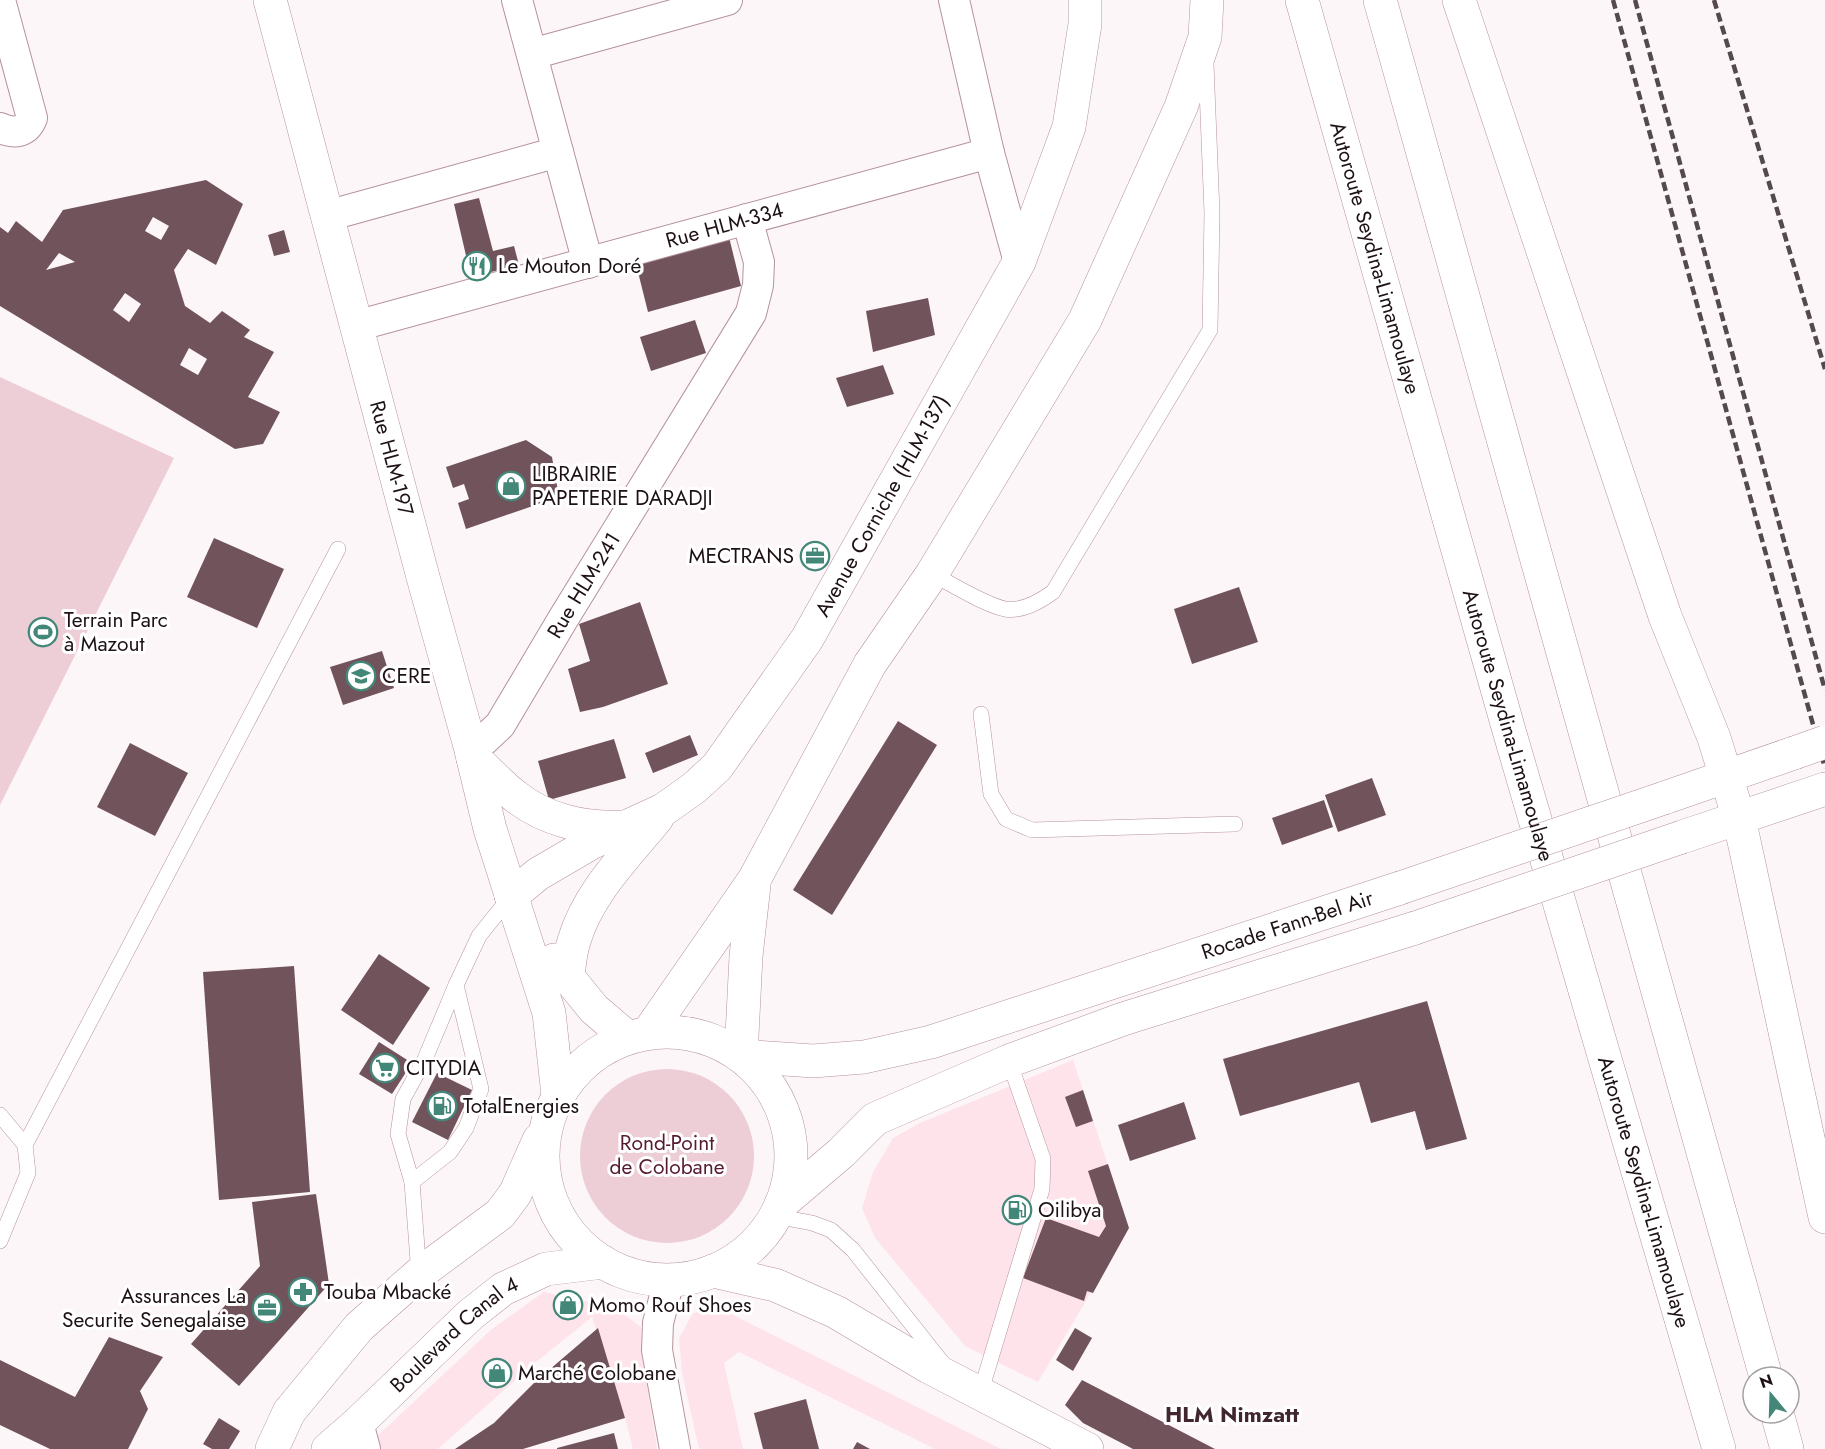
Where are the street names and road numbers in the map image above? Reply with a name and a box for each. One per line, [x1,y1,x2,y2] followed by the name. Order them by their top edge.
[1322,118,1428,398] street label: Autoroute Seydina-Limamoulaye
[662,195,787,256] street label: Rue HLM-334
[808,389,956,622] street label: Avenue Corniche (HLM-137)
[362,397,421,519] street label: Rue HLM-197
[540,527,628,644] street label: Rue HLM-241
[1455,586,1562,865] street label: Autoroute Seydina-Limamoulaye
[1197,883,1378,967] street label: Rocade Fann-Bel Air
[1590,1052,1698,1332] street label: Autoroute Seydina-Limamoulaye
[383,1269,523,1399] street label: Boulevard Canal 4

